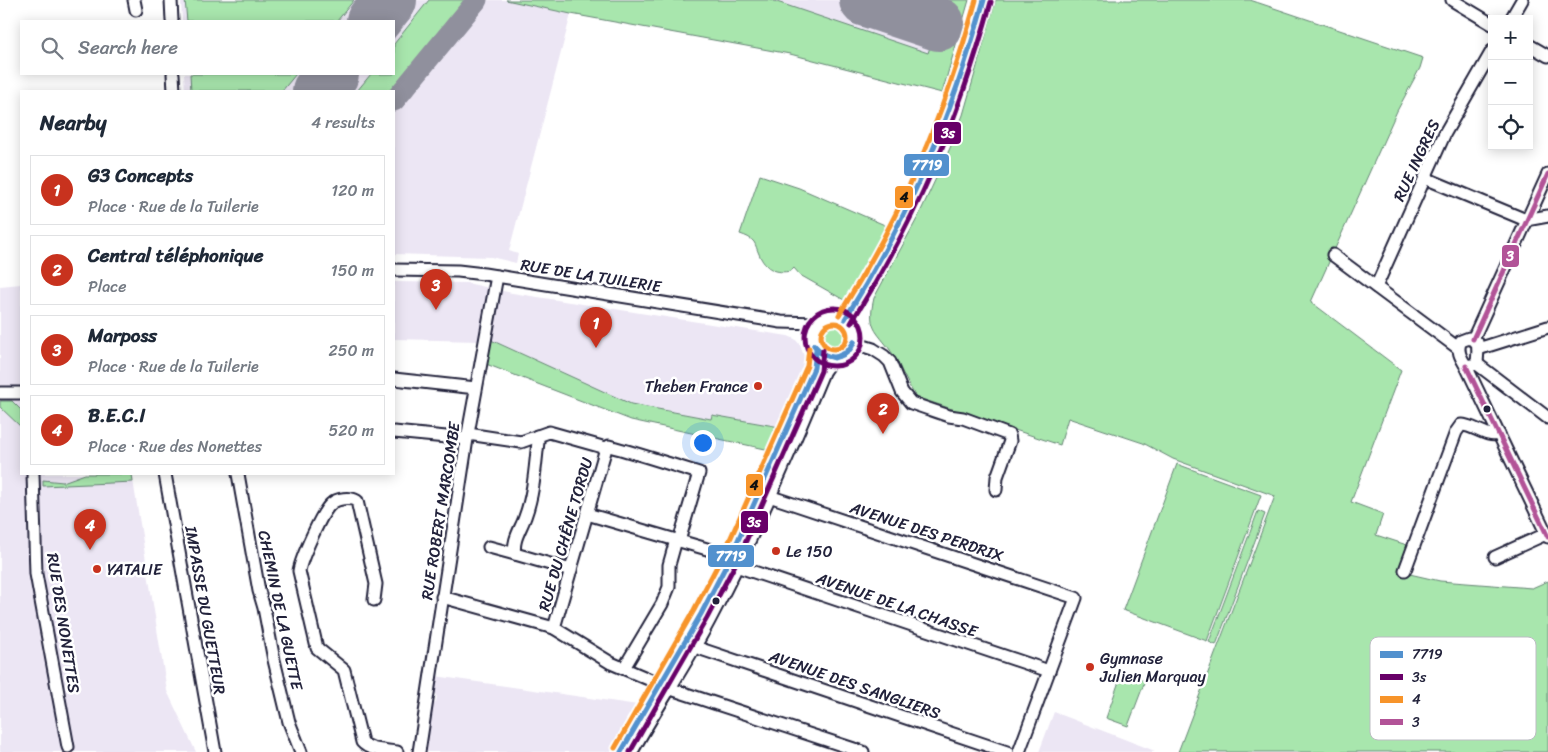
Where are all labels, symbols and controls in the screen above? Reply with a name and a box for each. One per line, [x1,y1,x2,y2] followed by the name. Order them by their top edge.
[1488,15,1533,150] map controls
[1488,15,1533,60] button: +
[20,20,395,75] search box
[78,31,178,64] text: Search here
[38,34,66,62] icon: search
[1488,60,1533,105] button: −
[40,104,106,142] text: Nearby
[1488,105,1533,150] button: locate
[311,108,375,137] text: 4 results
[1385,114,1448,206] street label: RUE INGRES
[933,121,962,145] line badge: 3s
[940,121,956,146] text: 3s
[903,153,950,177] line badge: 7719
[912,153,943,178] text: 7719
[88,159,193,192] text: G3 Concepts
[54,176,60,205] text: 1
[331,176,374,205] text: 120 m
[894,185,914,209] line badge: 4
[899,185,909,210] text: 4
[88,192,259,221] text: Place · Rue de la Tuilerie
[88,239,264,272] text: Central téléphonique
[1501,244,1520,268] line badge: 3
[1505,244,1514,269] text: 3
[519,250,664,301] street label: RUE DE LA TUILERIE
[52,256,62,285] text: 2
[331,256,374,285] text: 150 m
[420,269,452,310] pin: 3
[88,272,127,301] text: Place
[580,307,612,348] pin: 1
[88,319,157,352] text: Marposs
[53,336,61,365] text: 3
[328,336,374,365] text: 250 m
[88,352,259,381] text: Place · Rue de la Tuilerie
[645,372,748,401] place label: Theben France
[752,380,764,392] marker: Theben France
[867,393,899,434] pin: 2
[88,399,145,432] text: B.E.C.I
[1482,404,1492,414] unlabelled marker
[52,416,62,445] text: 4
[328,416,374,445] text: 520 m
[412,419,469,602] street label: RUE ROBERT MARCOMBE
[690,430,716,456] your location
[88,432,262,461] text: Place · Rue des Nonettes
[530,454,601,615] street label: RUE DU CHÊNE TORDU
[745,473,764,497] line badge: 4
[749,473,759,498] text: 4
[845,493,1008,570] street label: AVENUE DES PERDRIX
[74,509,106,550] pin: 4
[740,510,769,534] line badge: 3s
[746,510,762,535] text: 3s
[176,523,235,697] street label: IMPASSE DU GUETTEUR
[249,528,312,694] street label: CHEMIN DE LA GUETTE
[786,537,833,566] place label: Le 150
[707,544,755,568] line badge: 7719
[716,544,747,569] text: 7719
[770,545,782,557] marker: Le 150
[38,551,89,695] street label: RUE DES NONETTES
[107,555,163,584] place label: YATALIE
[91,563,103,575] marker: YATALIE
[811,563,982,646] street label: AVENUE DE LA CHASSE
[711,596,721,606] unlabelled marker
[1370,637,1536,740] legend
[764,641,945,727] street label: AVENUE DES SANGLIERS
[1412,642,1443,667] text: 7719
[1099,644,1207,691] place label: Gymnase Julien Marquay
[1084,661,1096,673] marker: Gymnase Julien Marquay
[1412,665,1427,690] text: 3s
[1412,687,1421,712] text: 4
[1412,710,1420,735] text: 3

